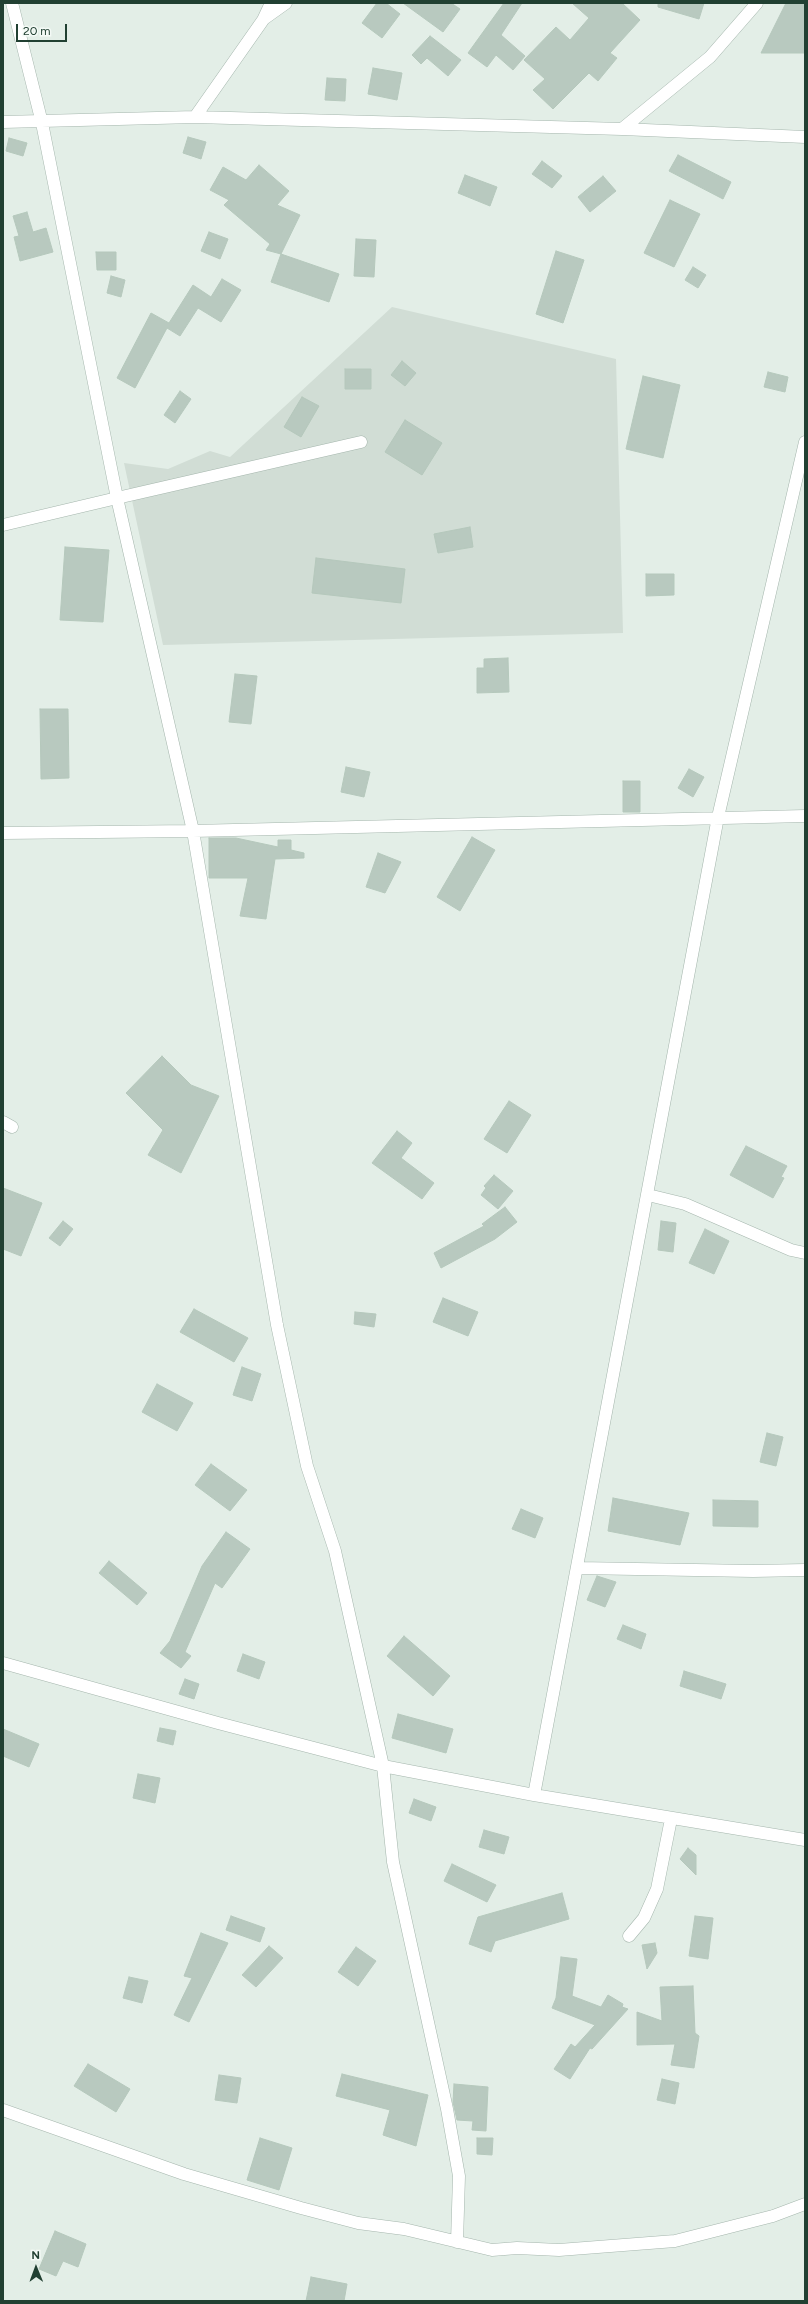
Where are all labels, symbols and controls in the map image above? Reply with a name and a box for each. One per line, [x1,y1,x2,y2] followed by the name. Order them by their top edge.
[18,16,69,42] scale bar
[23,24,51,38] text: 20 m
[16,2248,56,2288] north arrow
[31,2249,40,2262] text: N

